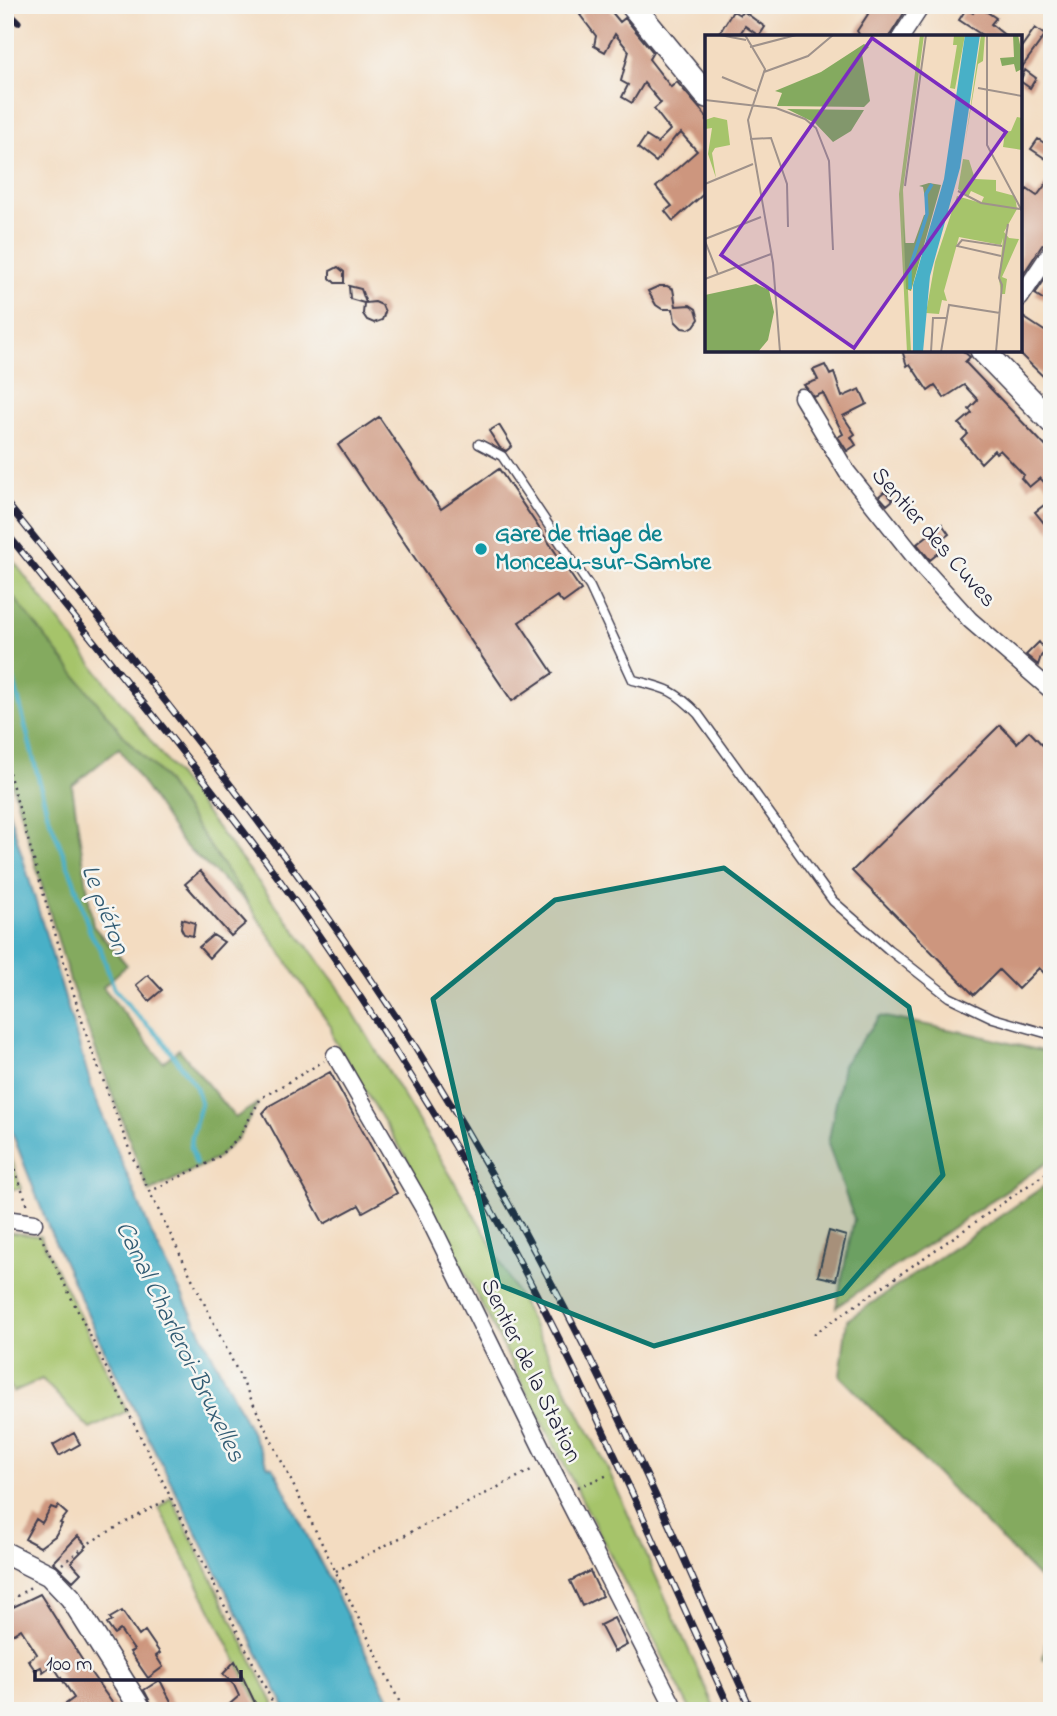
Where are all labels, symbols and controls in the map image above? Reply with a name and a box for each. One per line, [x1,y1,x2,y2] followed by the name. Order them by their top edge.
[705,35,1022,352] inset map
[862,460,1004,616] street label: Sentier des Cuves
[495,518,712,581] place label: Gare de triage de Monceau-sur-Sambre
[473,541,489,557] marker: Gare de triage de Monceau-sur-Sambre
[70,860,139,961] water label: Le piéton
[104,1215,254,1470] water label: Canal Charleroi-Bruxelles
[470,1273,590,1469] street label: Sentier de la Station
[35,1639,242,1683] scale bar
[46,1650,92,1680] text: 100 m

